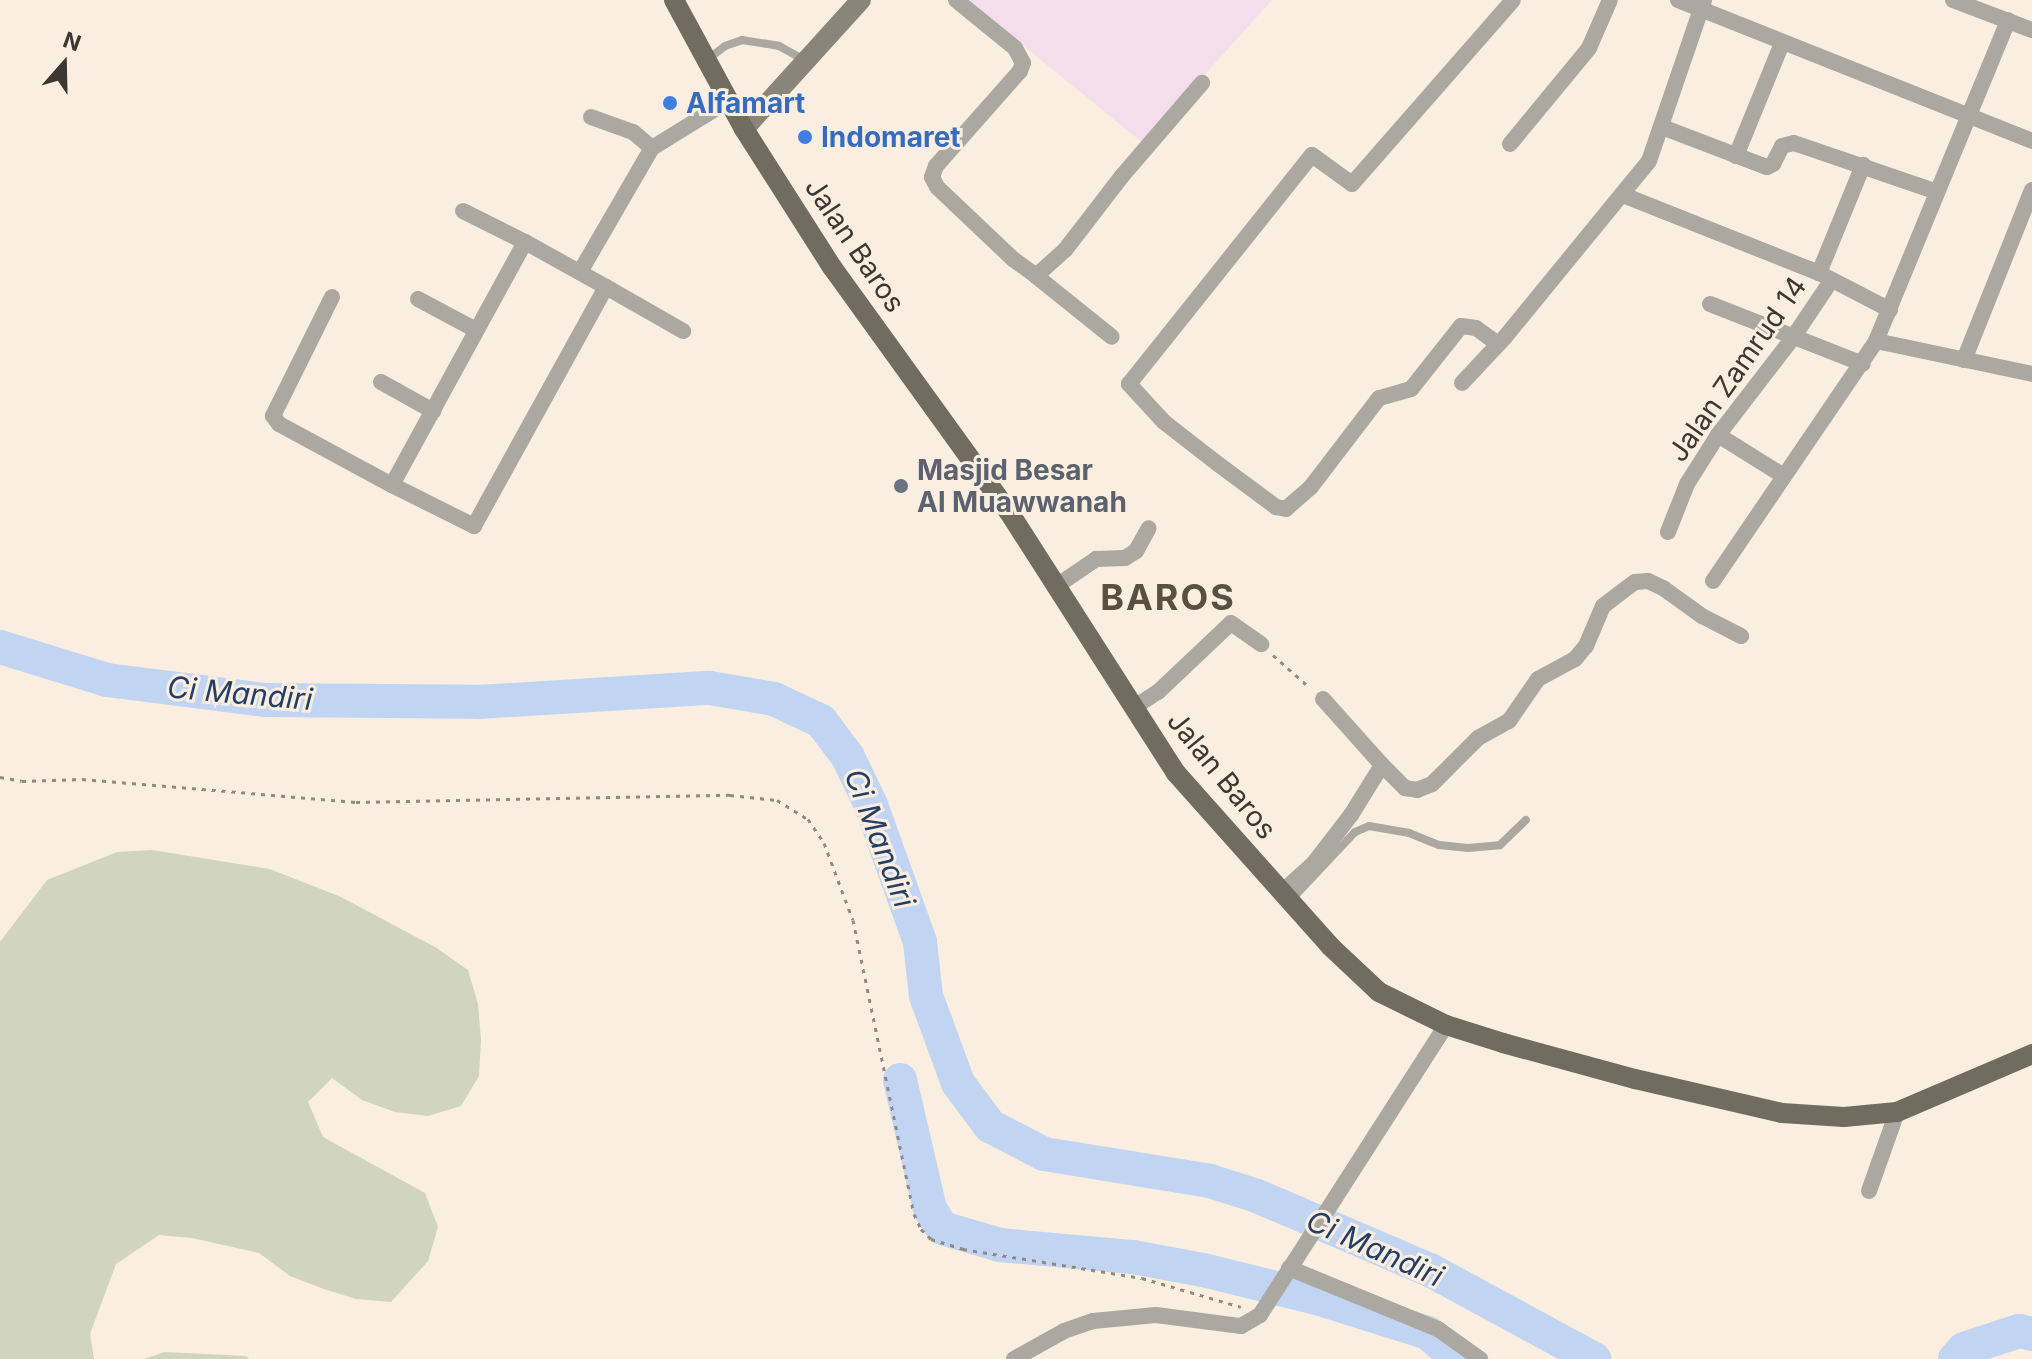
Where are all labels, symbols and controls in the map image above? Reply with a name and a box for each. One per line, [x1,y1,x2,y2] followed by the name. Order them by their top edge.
[24,24,104,104] north arrow
[60,26,85,57] text: N
[686,86,805,120] place label: Alfamart
[661,94,679,112] marker: Alfamart
[821,120,961,154] place label: Indomaret
[796,128,814,146] marker: Indomaret
[798,172,912,318] street label: Jalan Baros
[1661,270,1813,468] street label: Jalan Zamrud 14
[917,453,1127,519] place label: Masjid Besar Al Muawwanah
[892,477,910,495] marker: Masjid Besar Al Muawwanah
[1100,576,1236,620] district label: BAROS
[166,669,314,717] water label: Ci Mandiri
[1160,704,1284,846] street label: Jalan Baros
[837,764,923,912] water label: Ci Mandiri
[1301,1202,1449,1294] water label: Ci Mandiri

